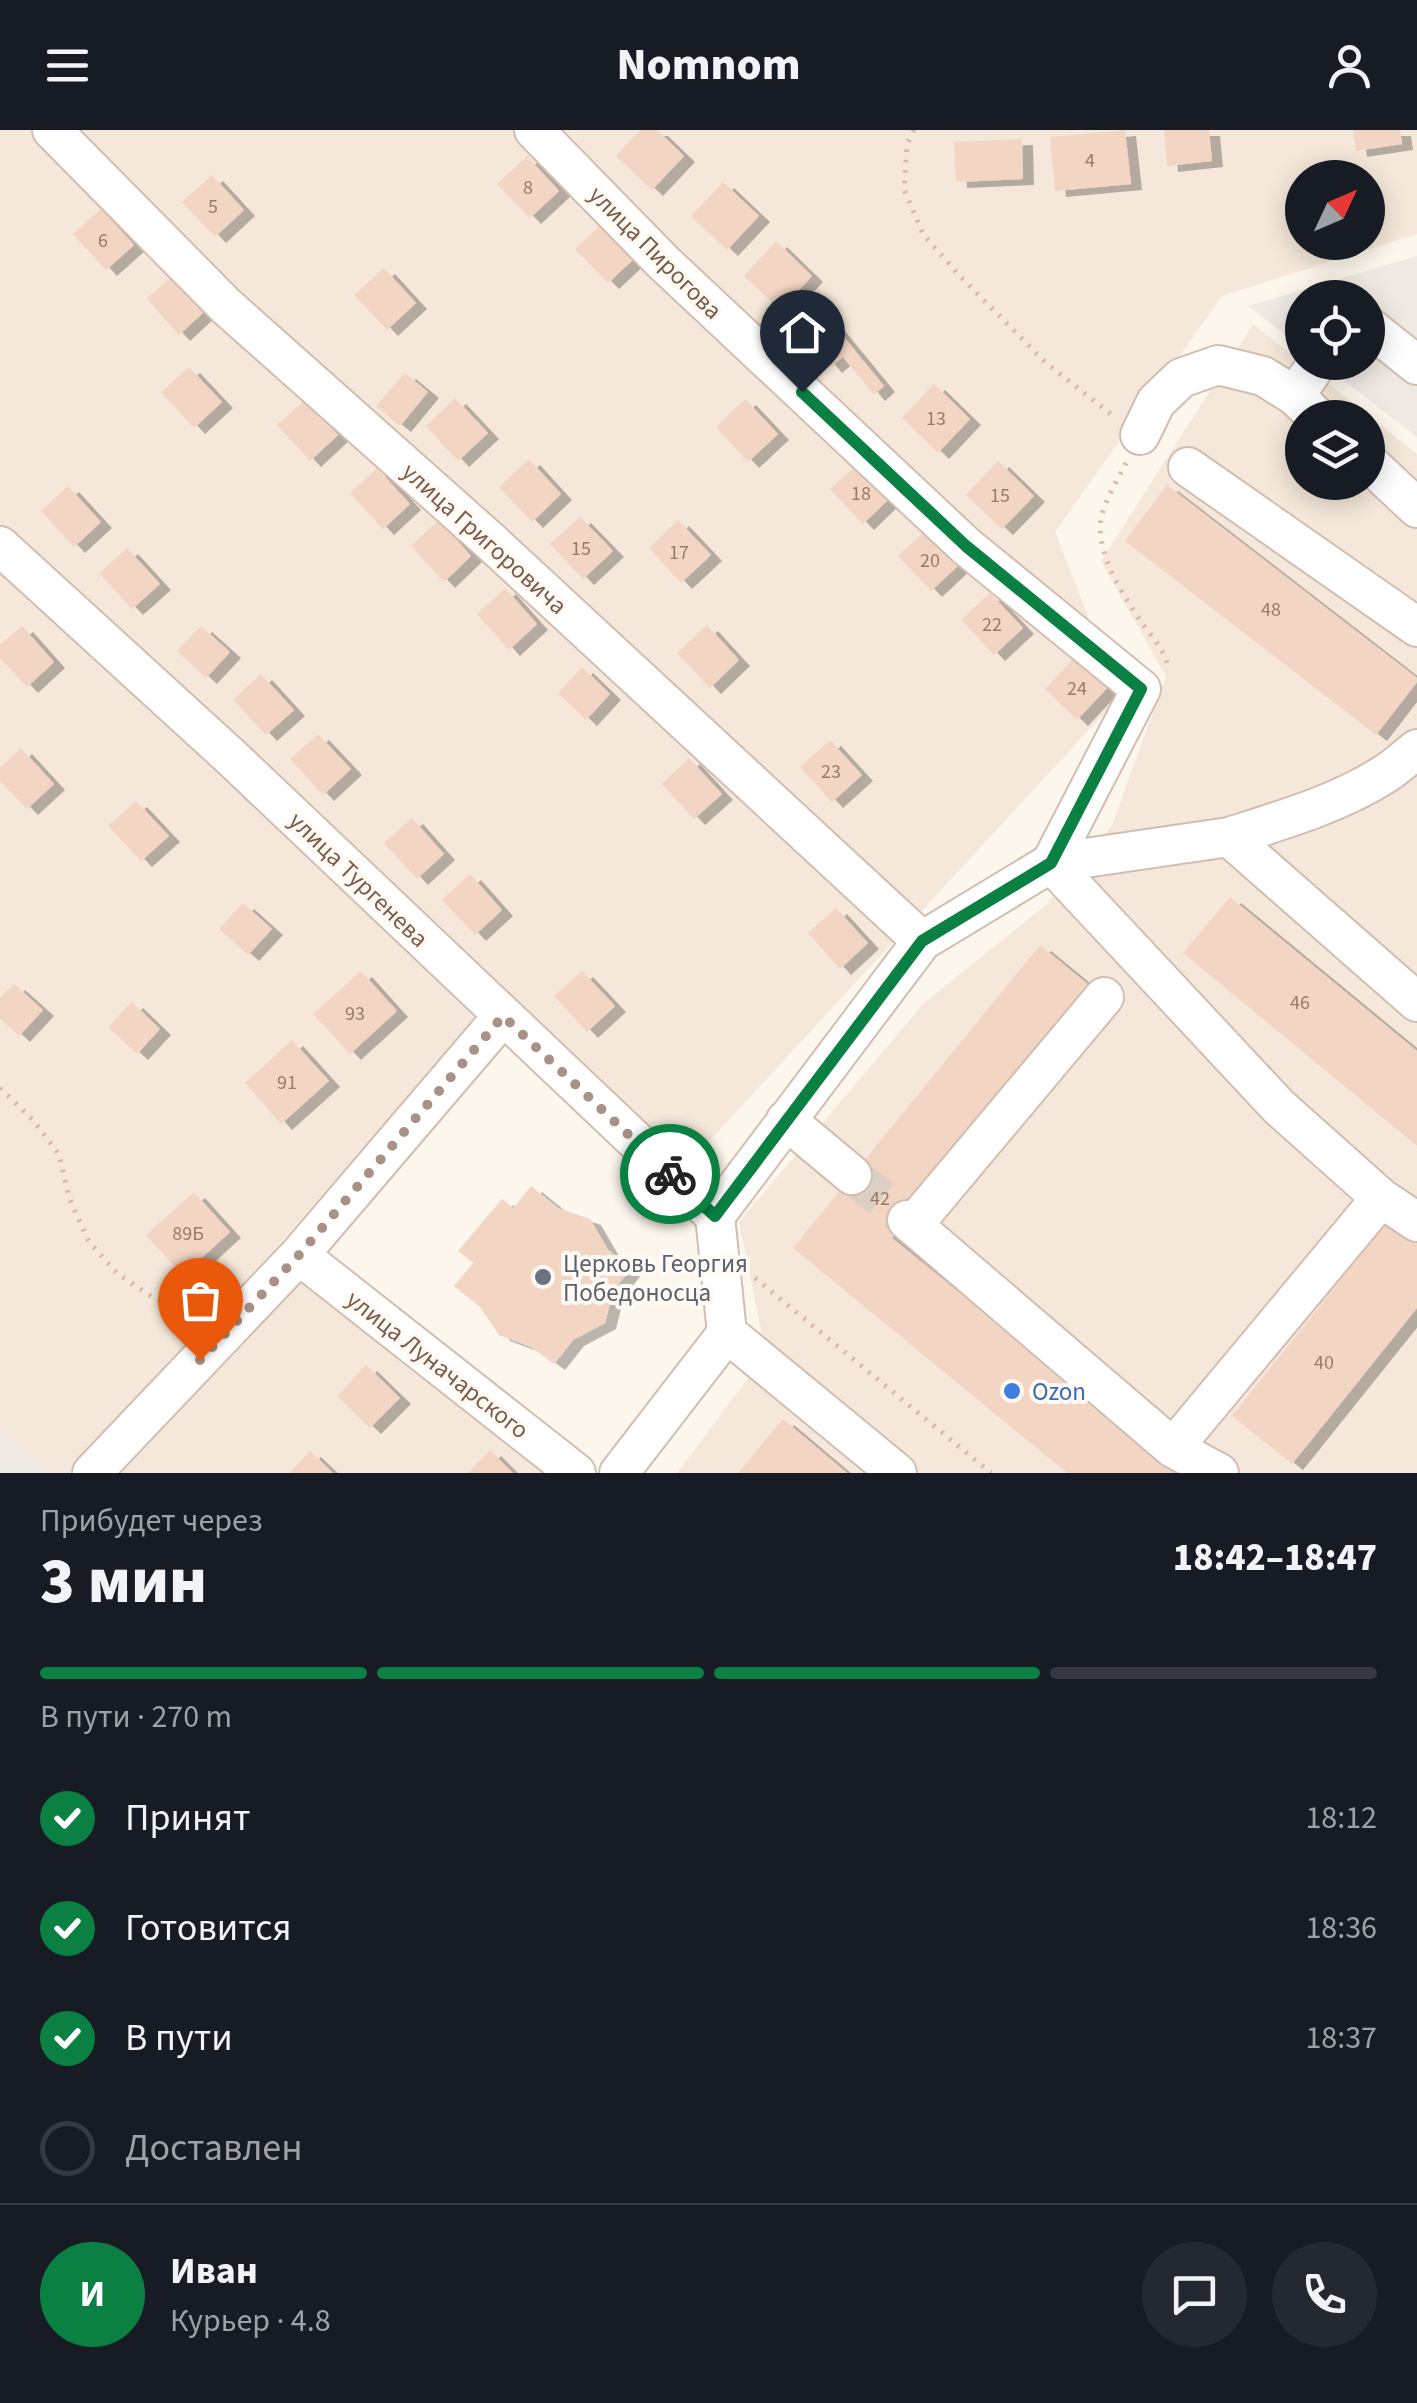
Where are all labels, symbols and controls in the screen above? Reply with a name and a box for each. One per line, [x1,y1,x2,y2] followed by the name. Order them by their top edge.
[617,33,800,97] text: Nomnom
[40,38,95,93] icon: menu
[1322,38,1377,93] icon: person
[1085,147,1095,175] house number: 4
[1285,160,1385,260] north arrow
[1285,160,1385,500] map controls
[523,174,533,202] house number: 8
[580,178,730,328] street label: улица Пирогова
[208,193,218,221] house number: 5
[98,227,108,255] house number: 6
[1285,280,1385,380] button: locate
[760,290,845,393] pin
[775,305,830,360] icon: home
[1285,400,1385,500] button: layers
[926,405,946,433] house number: 13
[394,454,575,623] street label: улица Григоровича
[851,480,871,508] house number: 18
[990,482,1010,510] house number: 15
[571,535,591,563] house number: 15
[669,539,689,567] house number: 17
[920,547,940,575] house number: 20
[1261,596,1281,624] house number: 48
[982,611,1002,639] house number: 22
[1067,675,1087,703] house number: 24
[821,758,841,786] house number: 23
[280,804,436,956] street label: улица Тургенева
[1290,989,1310,1017] house number: 46
[345,1000,365,1028] house number: 93
[277,1069,297,1097] house number: 91
[620,1124,720,1224] courier
[643,1147,698,1202] icon: bike
[870,1185,890,1213] house number: 42
[172,1220,204,1248] house number: 89Б
[563,1246,748,1311] place label: Церковь Георгия Победоносца
[158,1258,243,1361] pin
[532,1266,554,1288] marker: Церковь Георгия Победоносца
[173,1273,228,1328] icon: bag
[338,1282,537,1448] street label: улица Луначарского
[1314,1349,1334,1377] house number: 40
[1032,1374,1086,1410] place label: Ozon
[1001,1380,1023,1402] marker: Ozon
[40,1498,263,1544] text: Прибудет через
[1173,1531,1377,1585] text: 18:42–18:47
[40,1535,207,1628] text: 3 мин
[40,1694,232,1740] text: В пути · 270 m
[40,1791,95,1846] icon: check
[125,1791,250,1845] text: Принят
[1305,1795,1377,1841] text: 18:12
[40,1901,95,1956] icon: check
[125,1901,292,1955] text: Готовится
[1305,1905,1377,1951] text: 18:36
[40,2011,95,2066] icon: check
[125,2011,233,2065] text: В пути
[1305,2015,1377,2061] text: 18:37
[125,2121,303,2175] text: Доставлен
[1142,2242,1247,2347] button: chat
[1272,2242,1377,2347] button: phone
[170,2244,258,2298] text: Иван
[80,2267,105,2321] text: И
[170,2298,331,2344] text: Курьер · 4.8

